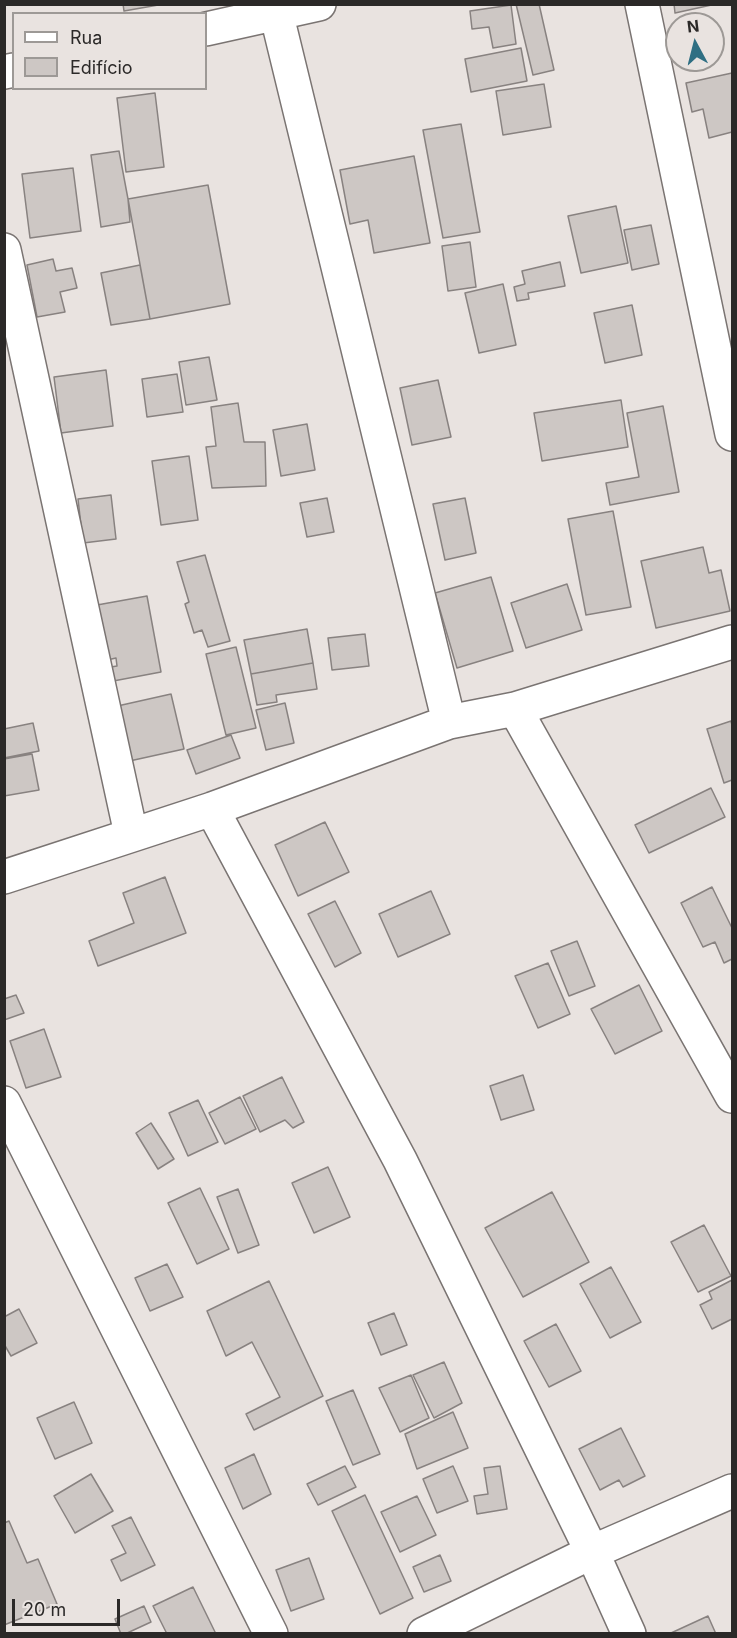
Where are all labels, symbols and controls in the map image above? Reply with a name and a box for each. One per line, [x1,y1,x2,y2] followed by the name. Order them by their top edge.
[12,12,207,90] legend
[665,12,725,72] north arrow
[686,15,700,37] text: N
[70,27,102,48] text: Rua
[70,57,133,78] text: Edifício
[15,1587,123,1625] scale bar
[23,1599,66,1620] text: 20 m

